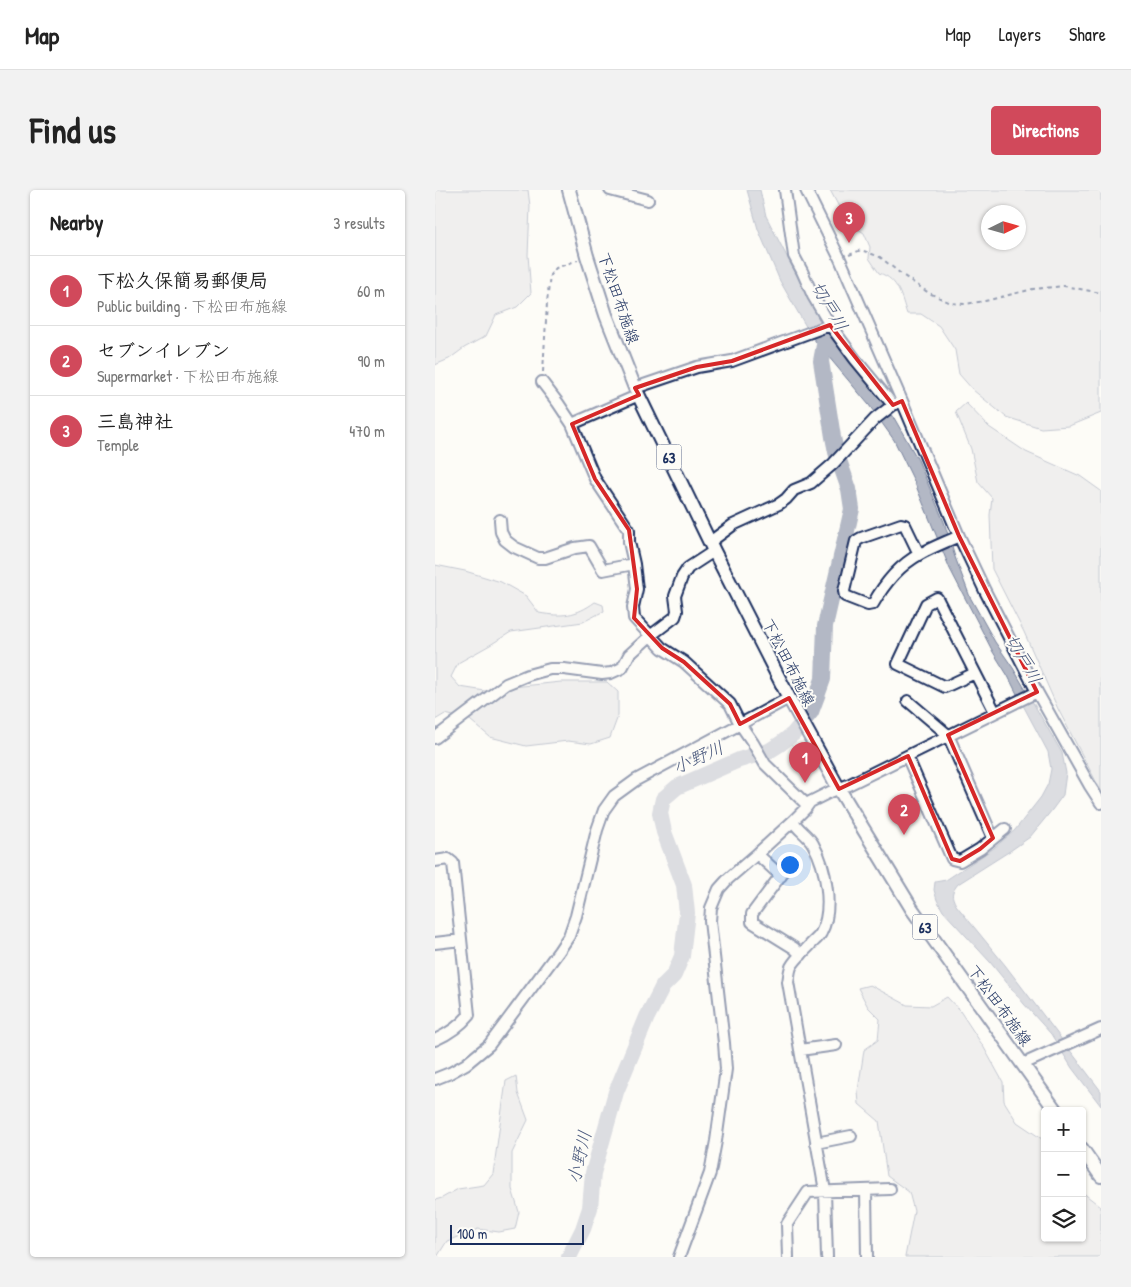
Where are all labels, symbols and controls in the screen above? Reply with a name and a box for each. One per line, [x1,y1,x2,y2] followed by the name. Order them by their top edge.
[25,19,59,51] text: Map
[945,22,971,47] text: Map
[999,22,1041,47] text: Layers
[1069,22,1106,47] text: Share
[991,106,1101,155] button: Directions
[30,107,116,154] text: Find us
[833,202,865,243] pin: 3
[981,205,1026,250] north arrow
[50,208,103,237] text: Nearby
[333,212,385,234] text: 3 results
[593,249,645,347] street label: 下松田布施線
[97,267,268,293] text: 下松久保簡易郵便局
[806,276,854,336] water label: 切戸川
[63,280,69,302] text: 1
[357,280,385,302] text: 60 m
[97,295,287,317] text: Public building · 下松田布施線
[97,337,230,363] text: セブンイレブン
[62,350,70,372] text: 2
[357,350,385,372] text: 90 m
[97,365,279,387] text: Supermarket · 下松田布施線
[97,408,173,434] text: 三島神社
[62,420,70,442] text: 3
[349,420,385,442] text: 470 m
[97,434,139,456] text: Temple
[657,444,681,470] road number: 63
[757,614,821,710] street label: 下松田布施線
[1000,629,1048,689] water label: 切戸川
[668,735,728,779] water label: 小野川
[789,742,821,783] pin: 1
[888,794,920,835] pin: 2
[777,852,803,878] your location
[913,914,937,940] road number: 63
[963,960,1037,1050] street label: 下松田布施線
[1041,1107,1086,1242] map controls
[1041,1107,1086,1152] button: +
[561,1128,597,1186] water label: 小野川
[1041,1152,1086,1197] button: −
[1041,1197,1086,1242] button: layers
[450,1222,584,1245] scale bar
[457,1224,487,1243] text: 100 m

